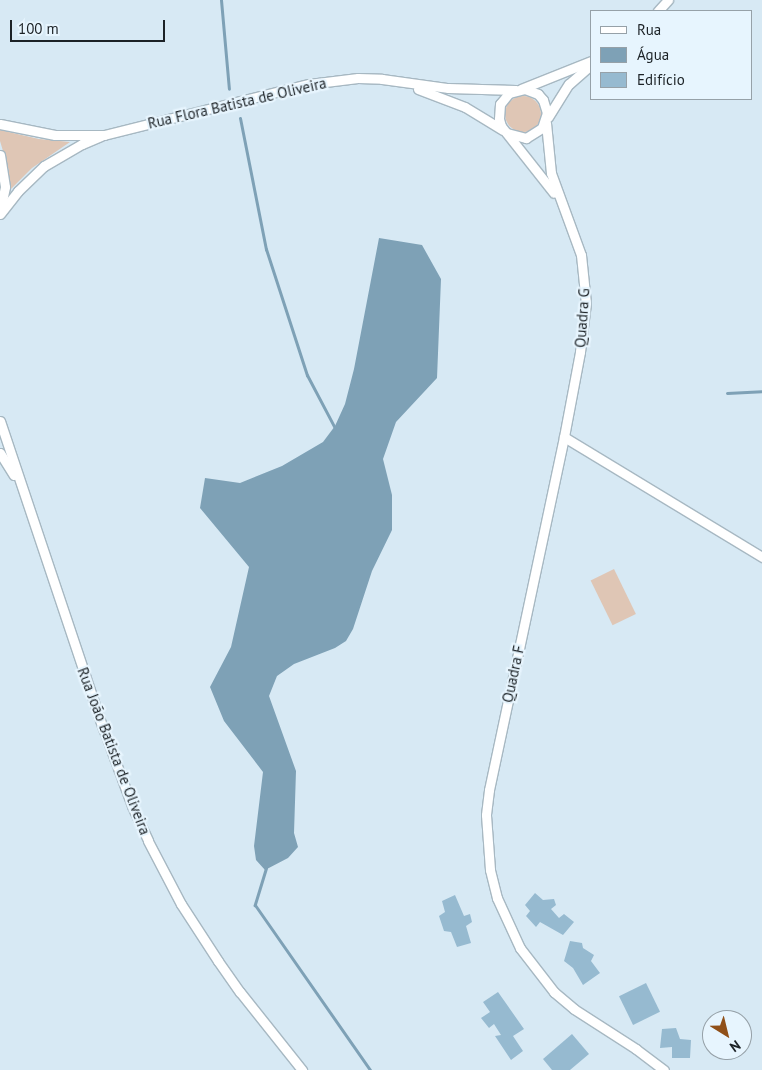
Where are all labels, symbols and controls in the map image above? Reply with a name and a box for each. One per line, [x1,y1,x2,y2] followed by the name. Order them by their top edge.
[12,10,168,42] scale bar
[590,10,752,100] legend
[18,19,59,38] text: 100 m
[637,20,661,39] text: Rua
[637,45,669,64] text: Água
[637,70,685,89] text: Edifício
[146,74,328,132] street label: Rua Flora Batista de Oliveira
[571,288,593,348] street label: Quadra G
[498,644,528,704] street label: Quadra F
[74,665,154,837] street label: Rua João Batista de Oliveira
[702,1010,752,1060] north arrow
[726,1036,744,1056] text: N

